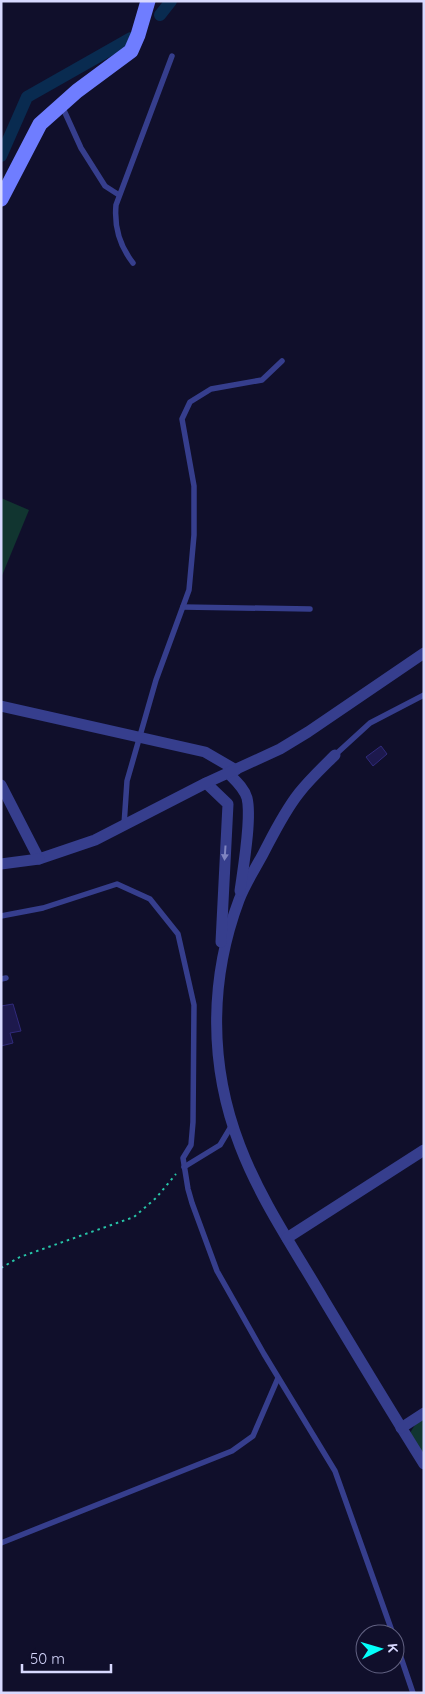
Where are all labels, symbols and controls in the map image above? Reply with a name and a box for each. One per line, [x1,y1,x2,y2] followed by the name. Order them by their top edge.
[221,845,229,861] one-way arrow
[355,1624,405,1674] north arrow
[22,1642,111,1674] scale bar
[384,1643,402,1653] text: K
[30,1649,65,1668] text: 50 m

